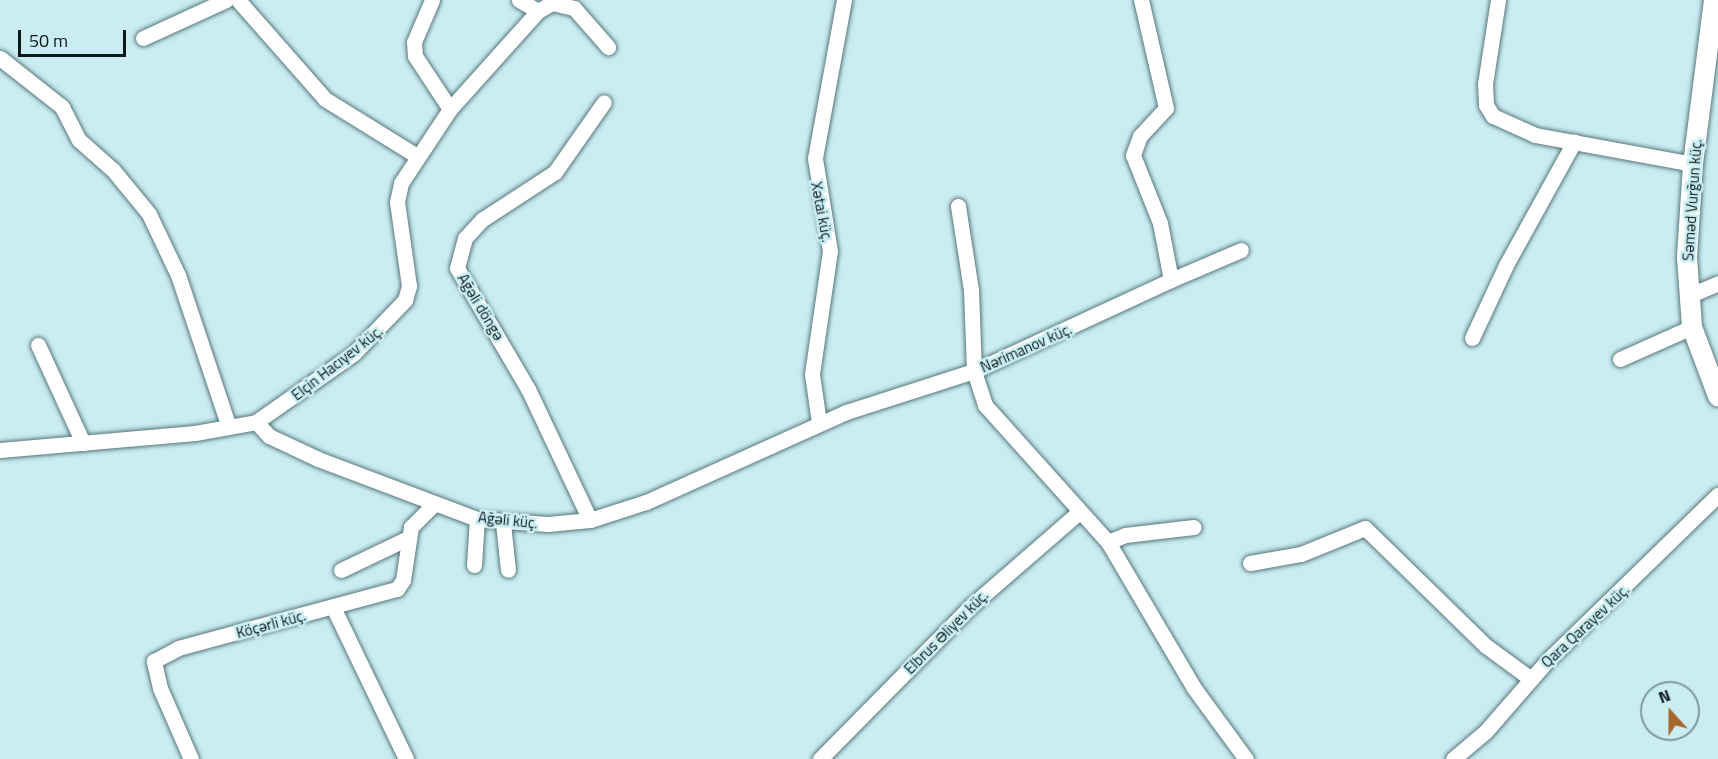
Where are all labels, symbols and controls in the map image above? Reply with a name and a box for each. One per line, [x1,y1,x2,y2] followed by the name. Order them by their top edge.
[21,18,129,56] scale bar
[29,27,68,54] text: 50 m
[1679,139,1705,261] street label: Səməd Vurğun küç.
[807,180,837,244] street label: Xətai küç.
[454,270,508,344] street label: Ağəli döngə
[977,320,1075,376] street label: Nərimanov küç.
[288,322,386,404] street label: Elçin Hacıyev küç.
[477,508,539,532] street label: Ağəli küç.
[1537,581,1633,671] street label: Qara Qarayev küç.
[900,586,992,678] street label: Elbrus Əliyev küç.
[234,606,308,642] street label: Köçərli küç.
[1640,681,1700,741] north arrow
[1655,683,1674,709] text: N

